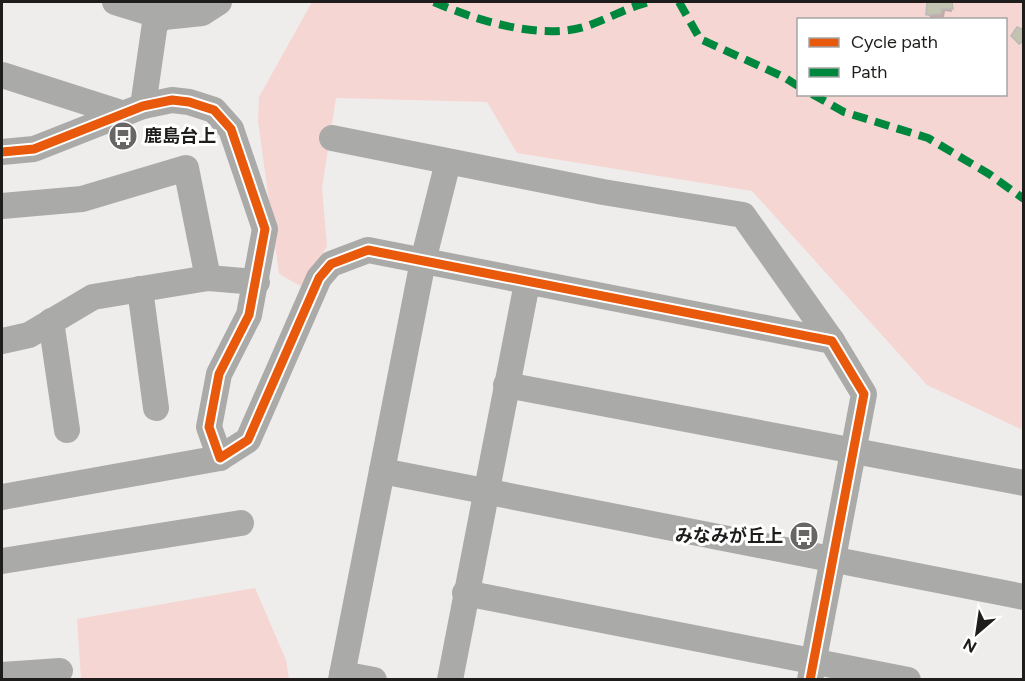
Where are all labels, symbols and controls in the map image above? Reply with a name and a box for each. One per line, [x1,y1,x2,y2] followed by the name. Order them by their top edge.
[797,18,1007,96] legend
[851,31,938,53] text: Cycle path
[851,61,887,83] text: Path
[107,120,139,152] bus stop icon: 鹿島台上
[144,125,216,147] place label: 鹿島台上
[788,520,820,552] bus stop icon: みなみが丘上
[675,525,783,547] place label: みなみが丘上
[947,603,1007,663] north arrow
[960,634,980,657] text: N

